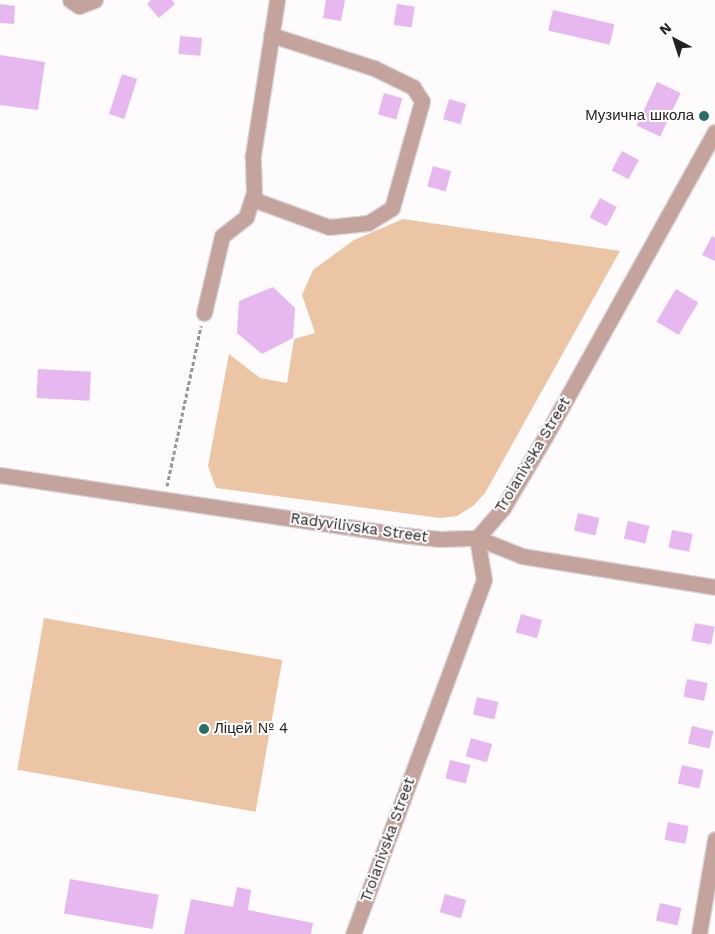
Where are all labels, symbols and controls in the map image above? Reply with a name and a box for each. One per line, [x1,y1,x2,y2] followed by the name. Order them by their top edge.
[650,15,700,65] north arrow
[656,19,674,38] text: N
[585,107,694,125] place label: Музична школа
[698,110,710,122] marker: Музична школа
[491,394,575,516] street label: Troianivska Street
[289,509,429,547] street label: Radyvilivska Street
[214,720,288,738] place label: Ліцей № 4
[198,723,210,735] marker: Ліцей № 4
[357,775,419,905] street label: Troianivska Street

